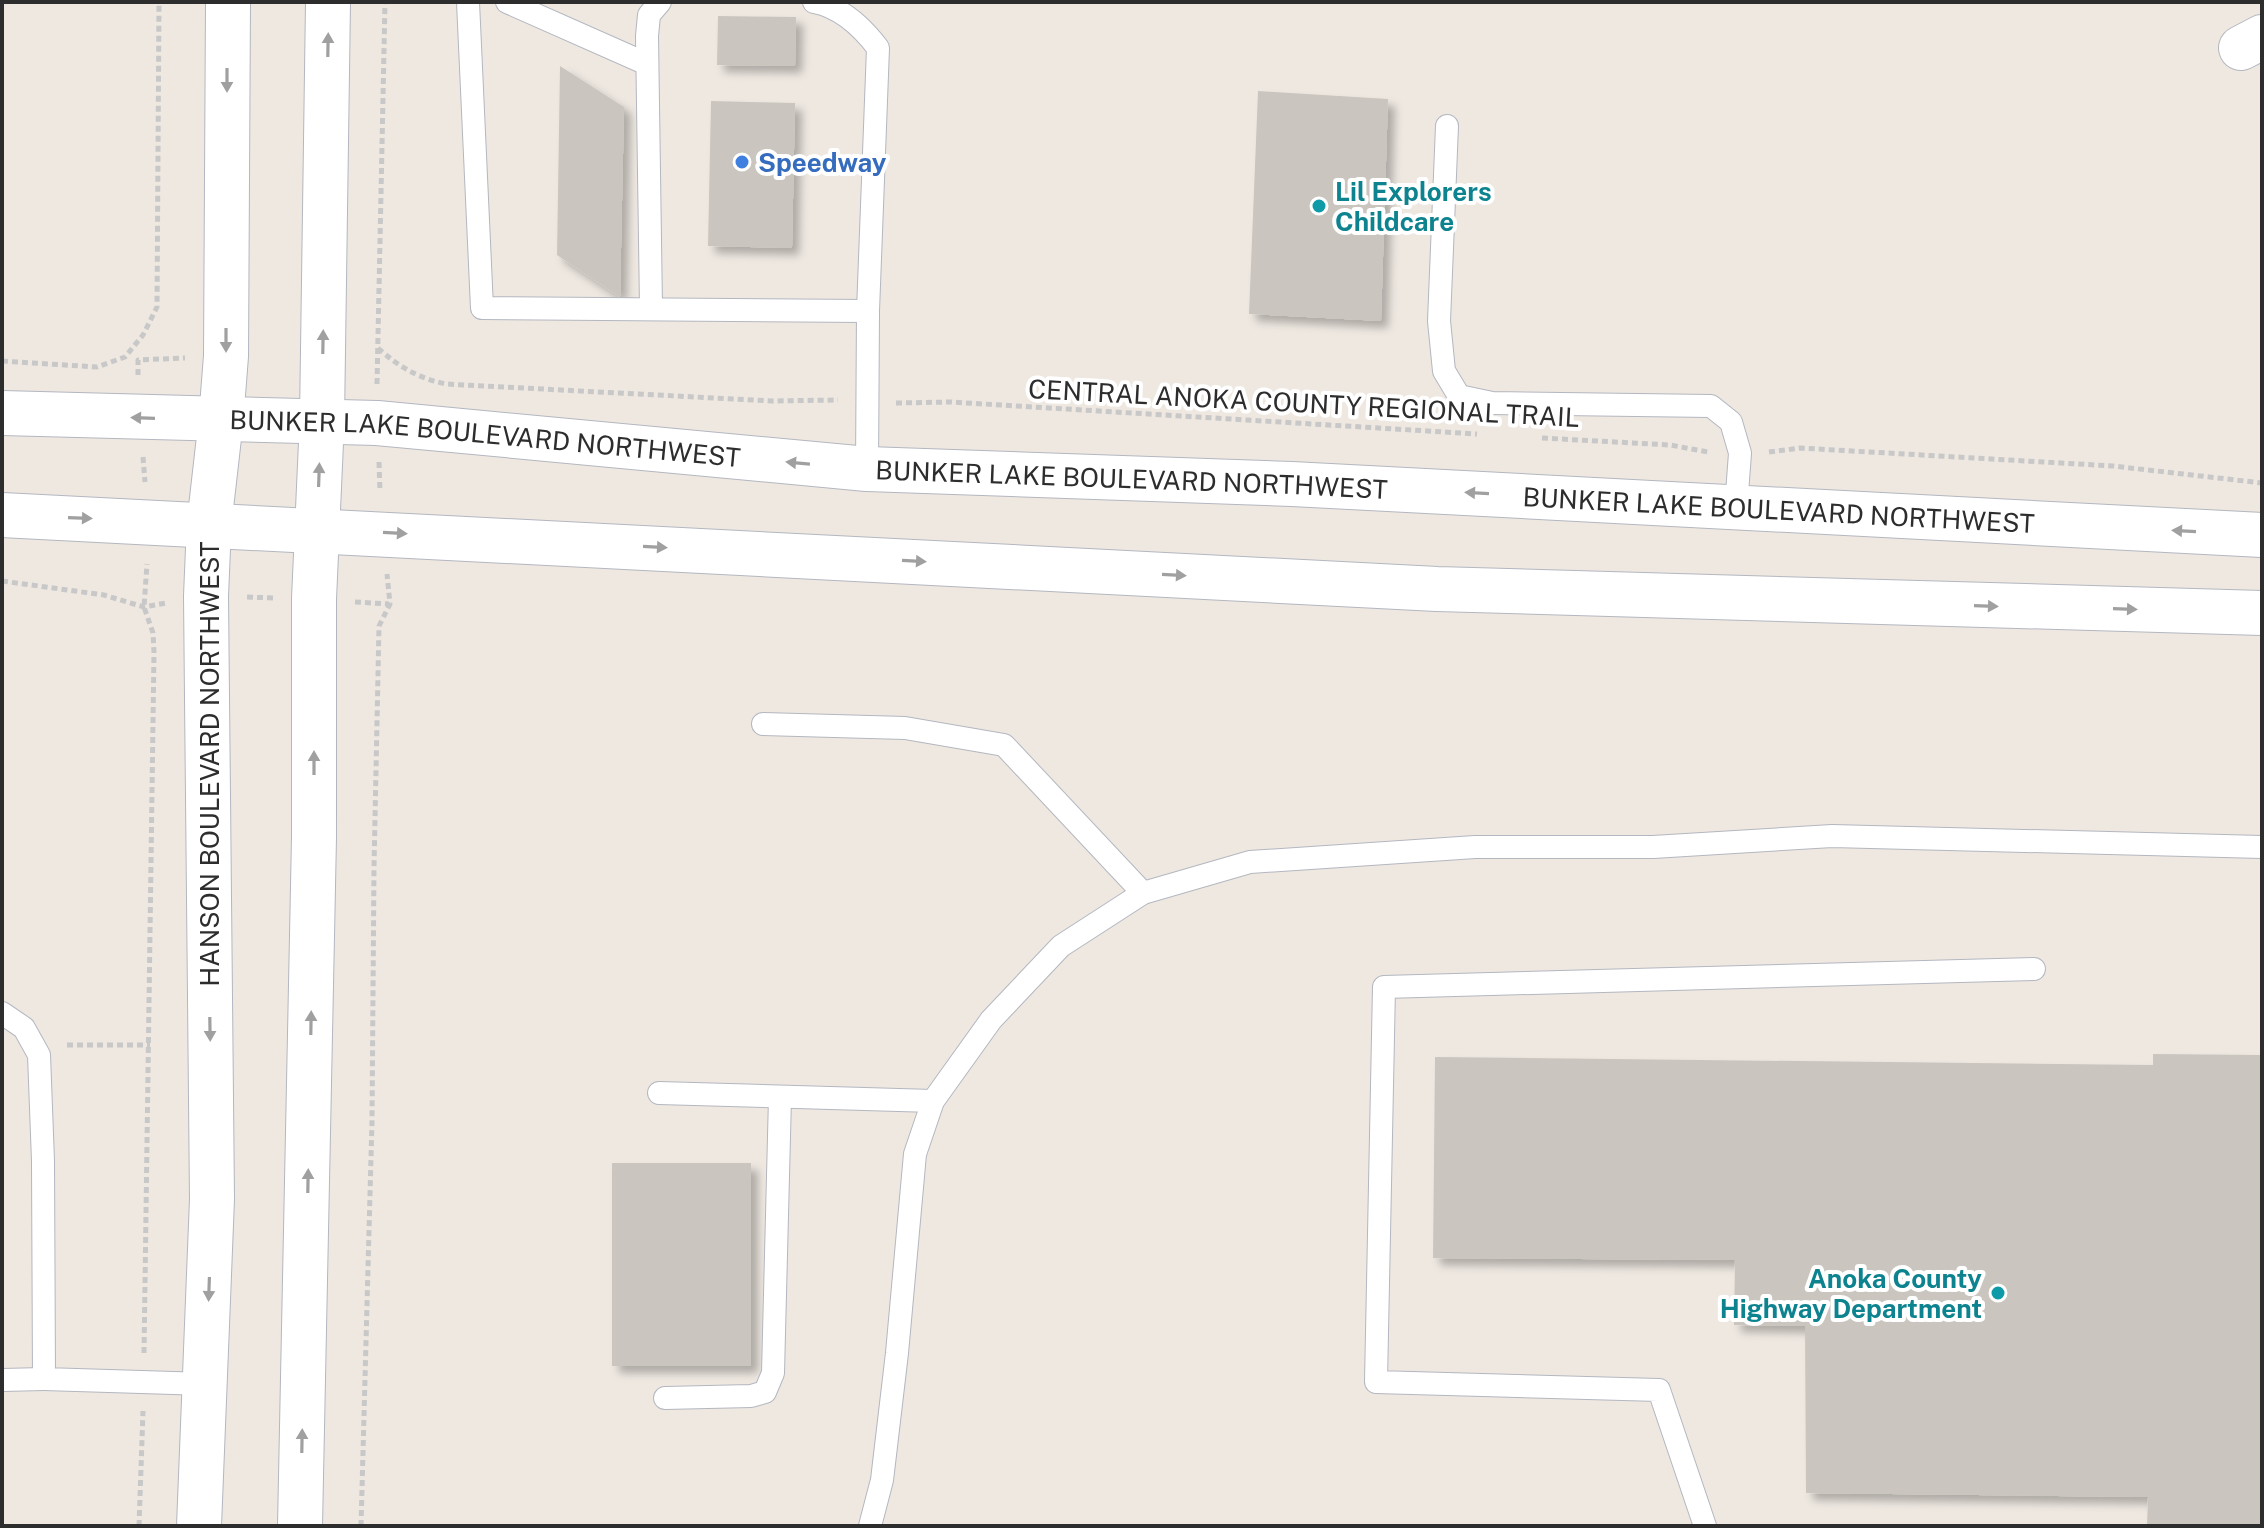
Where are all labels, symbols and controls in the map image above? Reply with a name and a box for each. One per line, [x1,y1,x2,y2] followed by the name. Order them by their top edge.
[321,32,334,57] one-way arrow
[221,68,233,93] one-way arrow
[758,147,887,178] place label: Speedway
[733,153,751,171] marker: Speedway
[1335,176,1492,237] place label: Lil Explorers Childcare
[1310,197,1328,215] marker: Lil Explorers Childcare
[220,328,232,353] one-way arrow
[317,329,329,354] one-way arrow
[1028,373,1580,433] street label: CENTRAL ANOKA COUNTY REGIONAL TRAIL
[229,404,742,473] street label: BUNKER LAKE BOULEVARD NORTHWEST
[130,411,155,424] one-way arrow
[875,454,1388,505] street label: BUNKER LAKE BOULEVARD NORTHWEST
[785,456,810,469] one-way arrow
[313,462,326,487] one-way arrow
[1522,481,2036,539] street label: BUNKER LAKE BOULEVARD NORTHWEST
[1464,487,1489,500] one-way arrow
[68,512,93,525] one-way arrow
[2171,524,2196,537] one-way arrow
[383,527,408,540] one-way arrow
[194,541,225,987] street label: HANSON BOULEVARD NORTHWEST
[643,541,668,554] one-way arrow
[902,555,927,568] one-way arrow
[1162,568,1187,581] one-way arrow
[1974,599,1999,612] one-way arrow
[2113,603,2138,616] one-way arrow
[308,750,320,775] one-way arrow
[305,1010,317,1035] one-way arrow
[204,1017,216,1042] one-way arrow
[302,1168,314,1193] one-way arrow
[1720,1263,1982,1324] place label: Anoka County Highway Department
[203,1277,216,1302] one-way arrow
[1989,1284,2007,1302] marker: Anoka County Highway Department
[296,1428,309,1453] one-way arrow

